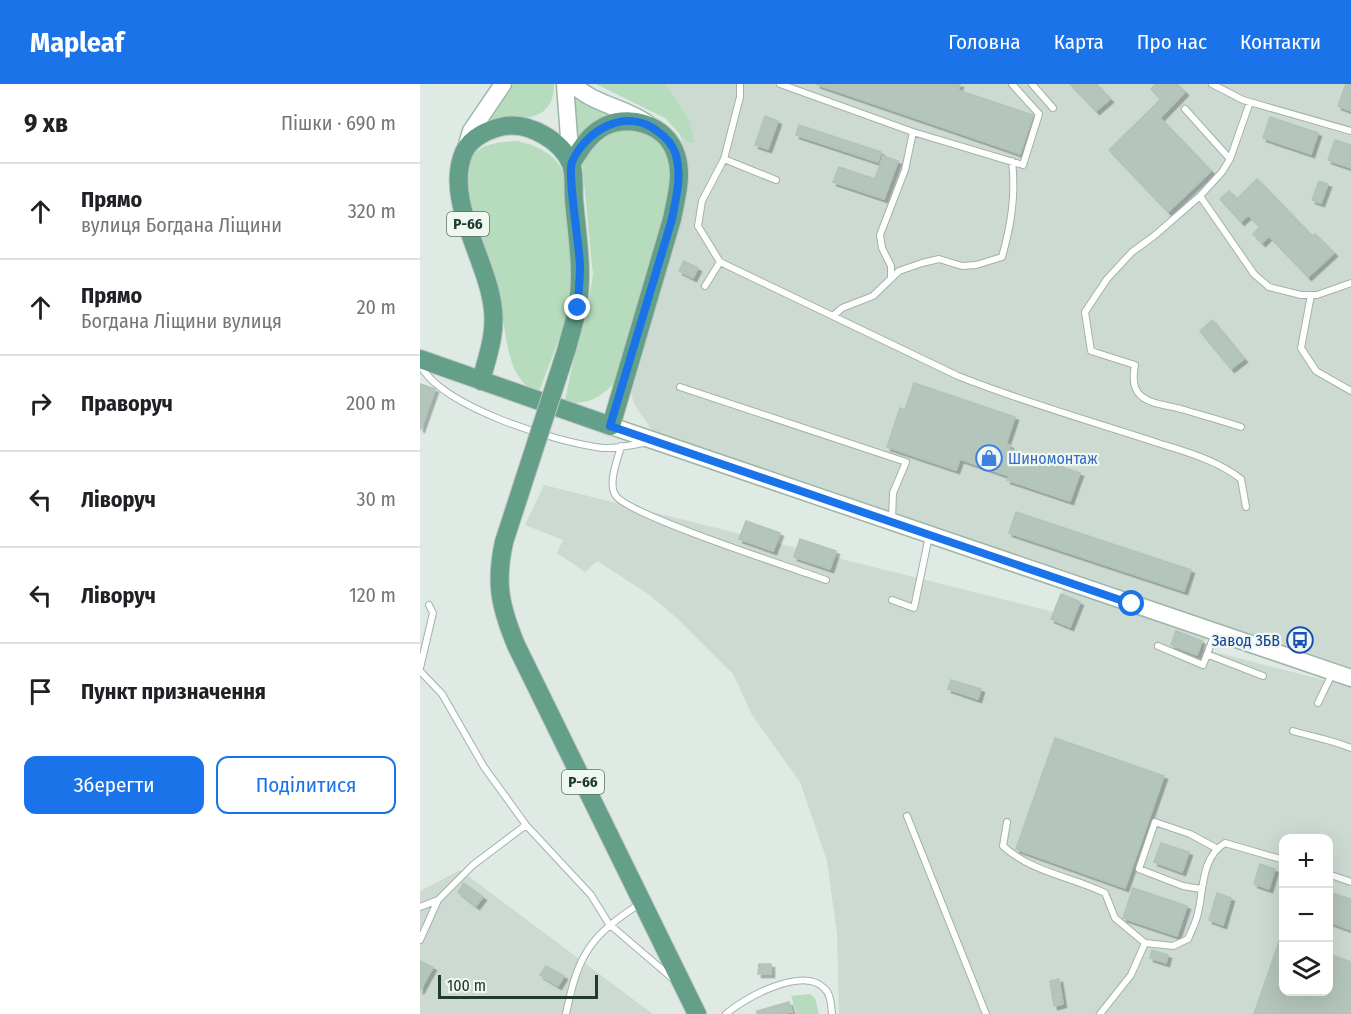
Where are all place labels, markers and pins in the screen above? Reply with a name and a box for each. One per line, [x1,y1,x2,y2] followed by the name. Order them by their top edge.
[974,443,1004,473] shop icon: Шиномонтаж
[1008,449,1098,468] place label: Шиномонтаж
[1285,625,1315,655] bus stop icon: Завод ЗБВ
[1212,631,1280,650] place label: Завод ЗБВ

